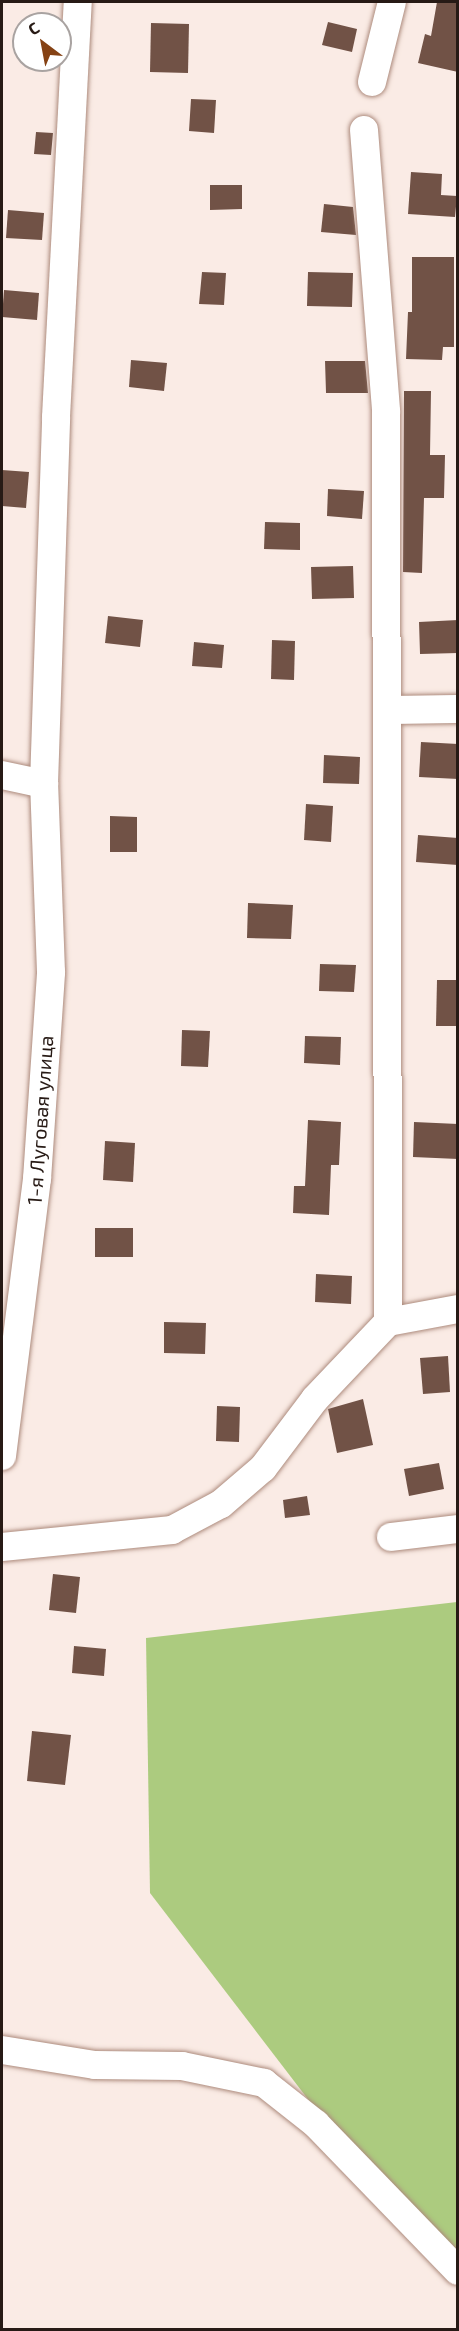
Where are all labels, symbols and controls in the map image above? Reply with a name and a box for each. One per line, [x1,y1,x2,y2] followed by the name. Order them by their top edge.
[12,12,72,72] north arrow
[24,17,42,39] text: С
[22,1035,58,1205] street label: 1-я Луговая улица

